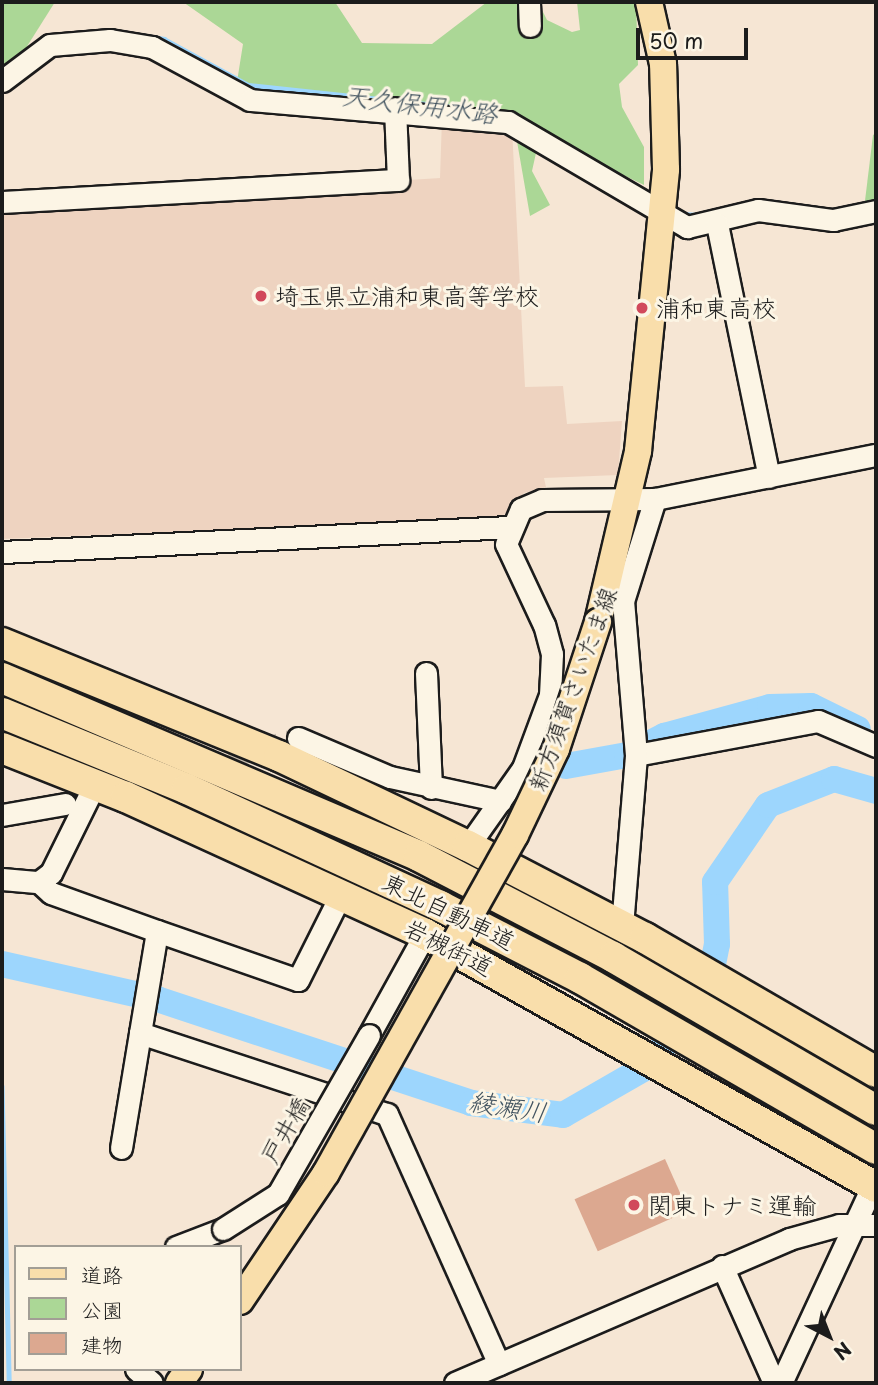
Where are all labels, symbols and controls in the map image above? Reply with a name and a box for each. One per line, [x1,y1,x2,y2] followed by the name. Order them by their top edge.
[640,14,752,58] scale bar
[649,24,703,56] text: 50 m
[341,79,499,129] water label: 天久保用水路
[275,282,539,310] place label: 埼玉県立浦和東高等学校
[253,288,269,304] marker: 埼玉県立浦和東高等学校
[656,294,776,322] place label: 浦和東高校
[634,300,650,316] marker: 浦和東高校
[522,583,622,795] street label: 新方須賀さいたま線
[378,866,520,956] street label: 東北自動車道
[400,912,498,982] street label: 岩槻街道
[467,1084,549,1128] water label: 綾瀬川
[255,1092,315,1168] street label: 戸井橋
[648,1191,816,1219] place label: 関東トナミ運輸
[626,1197,642,1213] marker: 関東トナミ運輸
[14,1245,242,1371] legend
[81,1258,123,1290] text: 道路
[81,1293,123,1325] text: 公園
[794,1301,864,1371] north arrow
[81,1328,123,1360] text: 建物
[828,1336,858,1367] text: N

